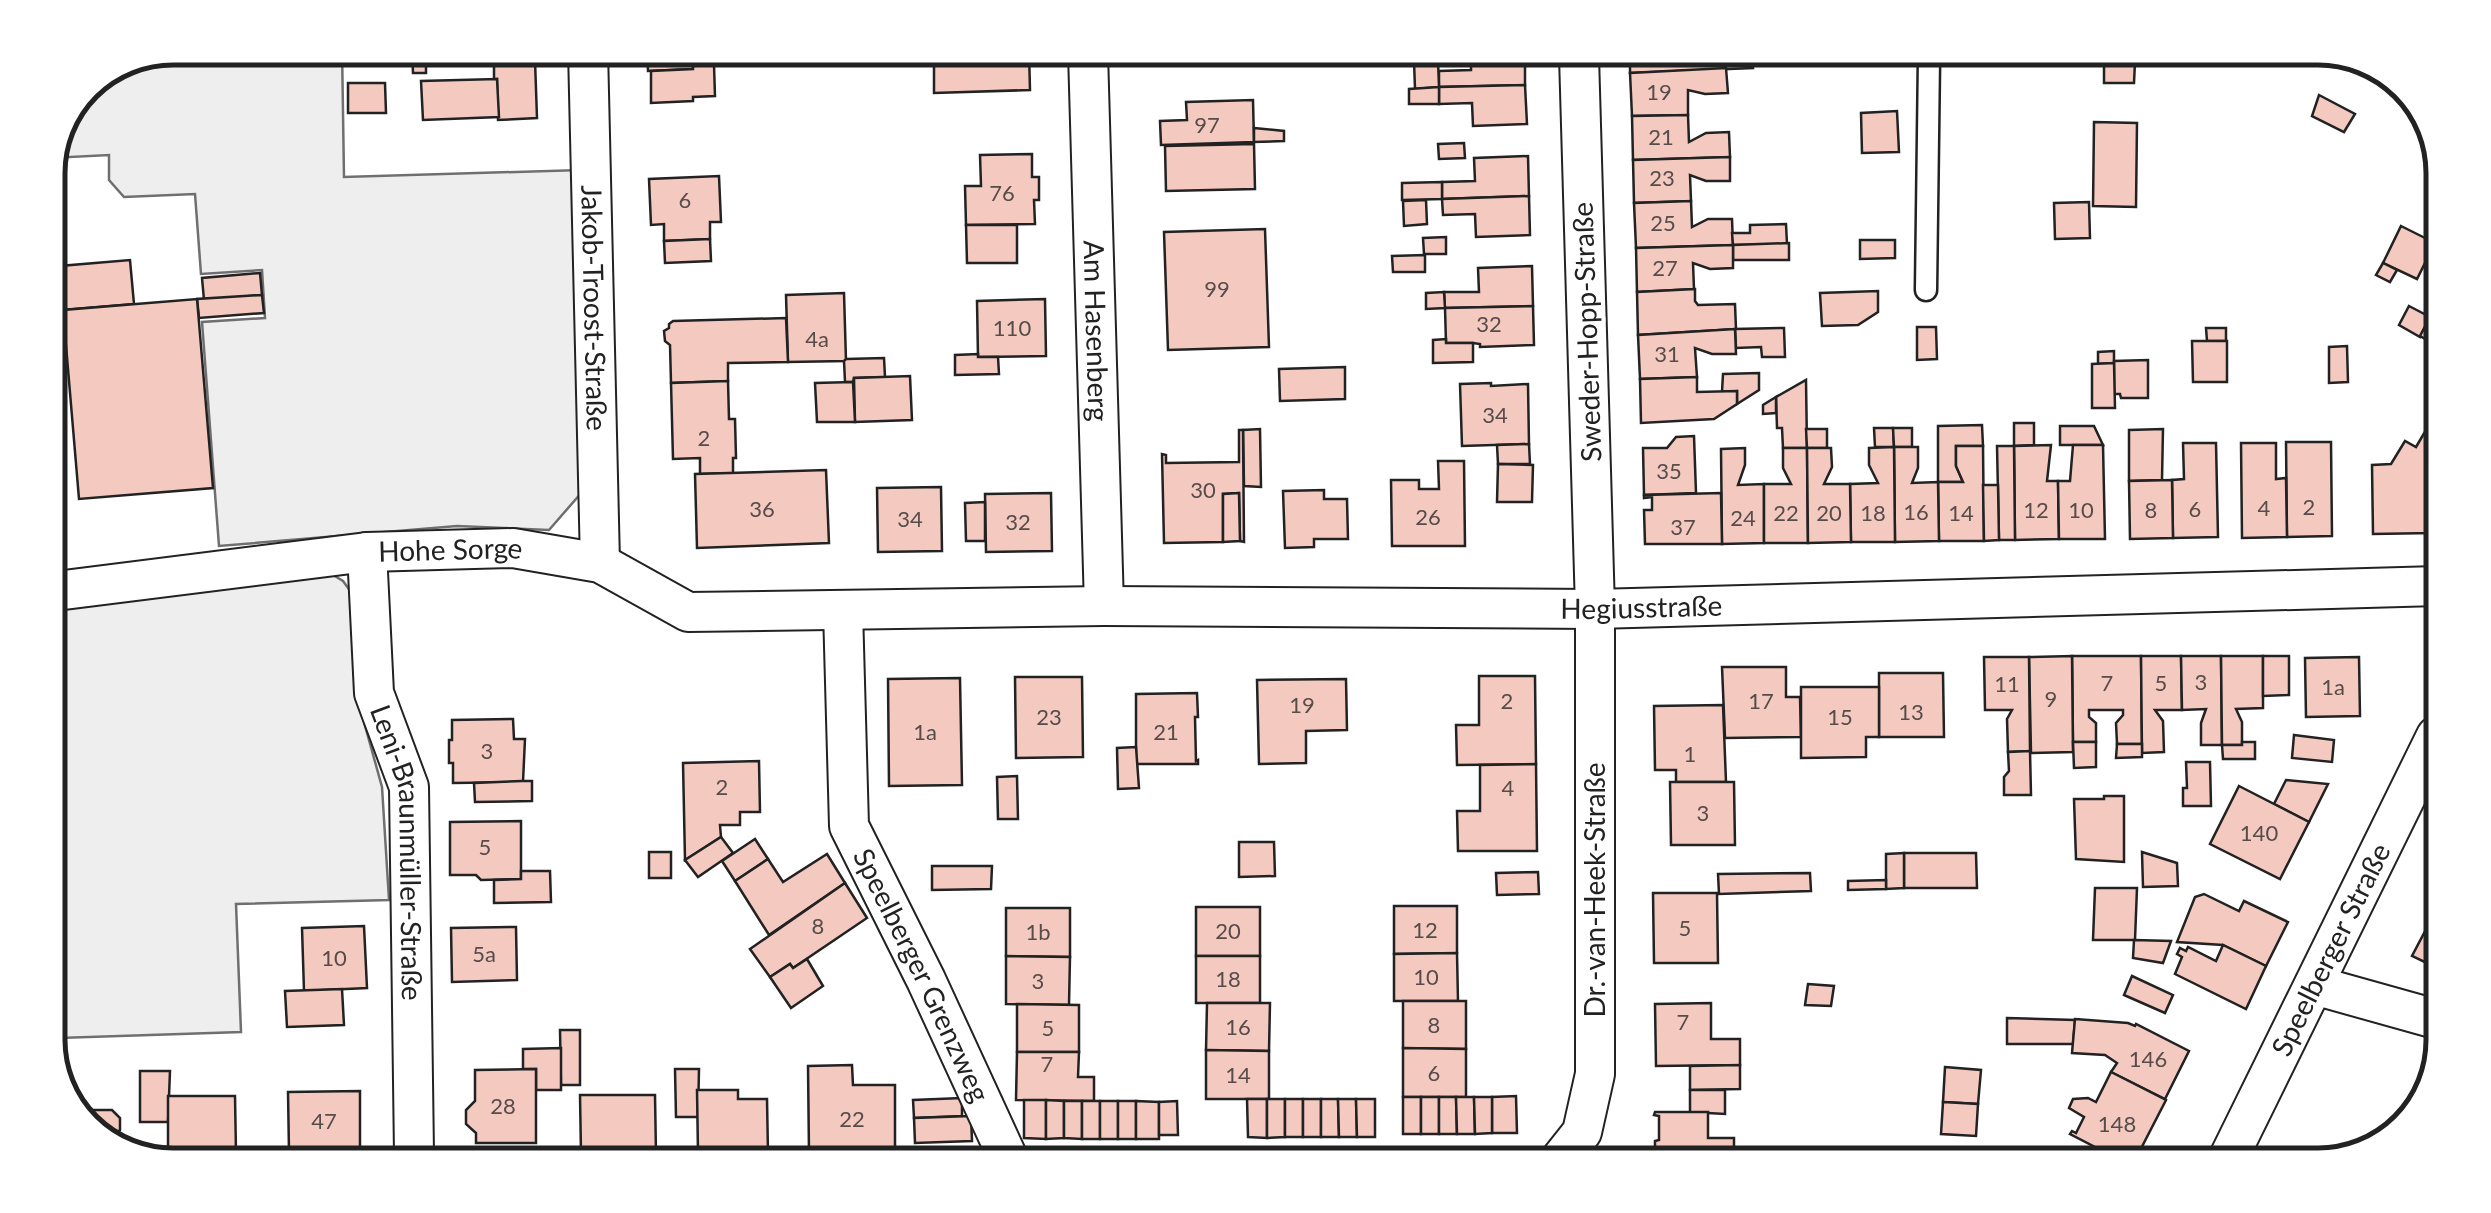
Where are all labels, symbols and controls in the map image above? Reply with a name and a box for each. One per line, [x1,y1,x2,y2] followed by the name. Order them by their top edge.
[1646,78,1672,105] house number: 19
[1194,111,1220,138] house number: 97
[1648,123,1674,150] house number: 21
[1649,164,1675,191] house number: 23
[989,179,1015,206] house number: 76
[575,185,615,431] street label: Jakob-Troost-Straße
[679,186,691,213] house number: 6
[1564,202,1608,463] street label: Sweder-Hopp-Straße
[1650,209,1676,236] house number: 25
[1077,240,1117,422] street label: Am Hasenberg
[1652,254,1678,281] house number: 27
[1204,275,1230,302] house number: 99
[1476,310,1502,337] house number: 32
[993,314,1031,341] house number: 110
[805,325,829,352] house number: 4a
[1654,340,1680,367] house number: 31
[1482,401,1508,428] house number: 34
[698,424,710,451] house number: 2
[1656,457,1682,484] house number: 35
[1190,476,1216,503] house number: 30
[2303,493,2315,520] house number: 2
[2258,494,2271,521] house number: 4
[749,495,775,522] house number: 36
[2189,495,2201,522] house number: 6
[2023,496,2049,523] house number: 12
[2068,496,2094,523] house number: 10
[2145,496,2157,523] house number: 8
[1903,498,1929,525] house number: 16
[1773,499,1799,526] house number: 22
[1816,499,1842,526] house number: 20
[1860,499,1886,526] house number: 18
[1948,499,1974,526] house number: 14
[1415,503,1441,530] house number: 26
[1730,504,1756,531] house number: 24
[897,505,923,532] house number: 34
[1005,508,1031,535] house number: 32
[1670,513,1696,540] house number: 37
[378,529,526,568] street label: Hohe Sorge
[1560,588,1723,625] street label: Hegiusstraße
[2195,668,2207,695] house number: 3
[2101,669,2113,696] house number: 7
[2155,669,2167,696] house number: 5
[1994,670,2020,697] house number: 11
[2321,673,2345,700] house number: 1a
[2045,685,2057,712] house number: 9
[1501,687,1513,714] house number: 2
[1748,687,1774,714] house number: 17
[1289,691,1315,718] house number: 19
[1898,698,1924,725] house number: 13
[364,700,430,1001] street label: Leni-Braunmüller-Straße
[1036,703,1062,730] house number: 23
[1827,703,1853,730] house number: 15
[913,718,937,745] house number: 1a
[1153,718,1179,745] house number: 21
[481,737,493,764] house number: 3
[1684,740,1696,767] house number: 1
[1577,762,1611,1018] street label: Dr.-van-Heek-Straße
[716,773,728,800] house number: 2
[1502,774,1515,801] house number: 4
[1697,799,1709,826] house number: 3
[2240,819,2278,846] house number: 140
[479,833,491,860] house number: 5
[2263,837,2397,1061] street label: Speelberger Straße
[847,842,998,1107] street label: Speelberger Grenzweg
[812,912,824,939] house number: 8
[1679,914,1691,941] house number: 5
[1412,916,1438,943] house number: 12
[1215,917,1241,944] house number: 20
[1025,918,1051,945] house number: 1b
[472,940,496,967] house number: 5a
[321,944,347,971] house number: 10
[1413,963,1439,990] house number: 10
[1215,965,1241,992] house number: 18
[1032,967,1044,994] house number: 3
[1677,1008,1689,1035] house number: 7
[1428,1011,1440,1038] house number: 8
[1225,1013,1251,1040] house number: 16
[1042,1014,1054,1041] house number: 5
[2129,1045,2167,1072] house number: 146
[1041,1050,1053,1077] house number: 7
[1428,1059,1440,1086] house number: 6
[1225,1061,1251,1088] house number: 14
[490,1092,516,1119] house number: 28
[839,1105,865,1132] house number: 22
[311,1107,337,1134] house number: 47
[2098,1110,2136,1137] house number: 148

